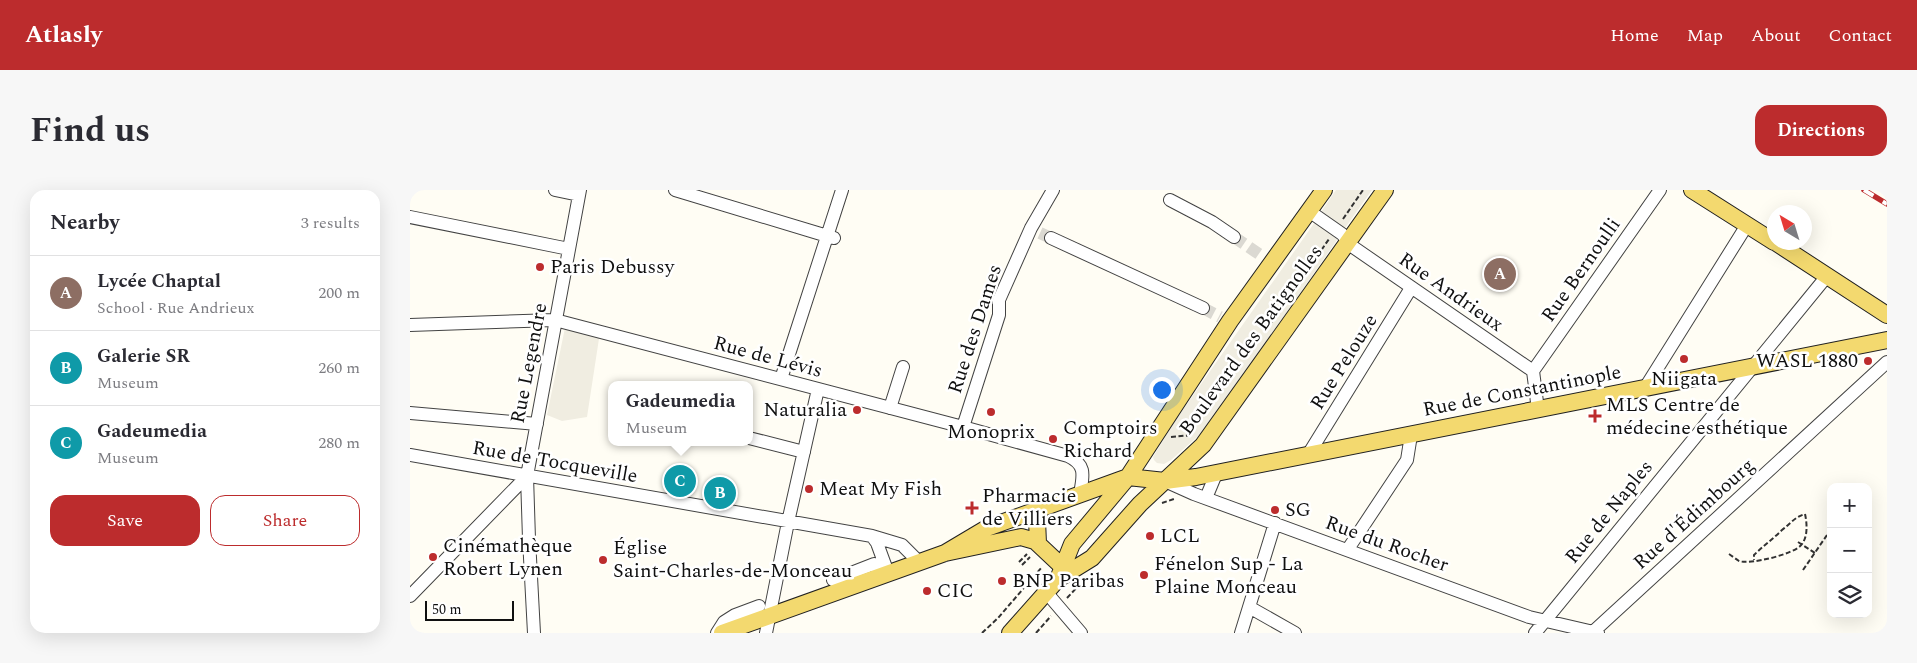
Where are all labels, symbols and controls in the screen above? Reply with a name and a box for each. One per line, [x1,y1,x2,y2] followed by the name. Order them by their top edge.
[25,17,102,53] text: Atlasly
[1610,22,1659,49] text: Home
[1687,22,1723,49] text: Map
[1751,22,1801,49] text: About
[1829,22,1892,49] text: Contact
[30,104,150,157] text: Find us
[1755,105,1887,156] button: Directions
[1767,205,1812,250] north arrow
[50,207,120,239] text: Nearby
[301,211,360,235] text: 3 results
[1534,212,1628,328] street label: Rue Bernoulli
[1172,239,1330,441] street label: Boulevard des Batignolles
[1394,247,1508,337] street label: Rue Andrieux
[550,252,676,282] place label: Paris Debussy
[1484,255,1516,293] pin: A
[940,260,1010,398] street label: Rue des Dames
[534,261,546,273] marker: Paris Debussy
[97,267,221,296] text: Lycée Chaptal
[60,281,72,305] text: A
[318,281,360,305] text: 200 m
[97,296,254,320] text: School · Rue Andrieux
[503,300,555,426] street label: Rue Legendre
[1303,308,1385,416] street label: Rue Pelouze
[710,328,826,386] street label: Rue de Lévis
[97,342,190,371] text: Galerie SR
[1756,346,1858,376] place label: WASL 1880
[1678,353,1690,365] marker: Niigata
[1862,355,1874,367] marker: WASL 1880
[60,356,72,380] text: B
[318,356,360,380] text: 260 m
[1420,357,1624,425] street label: Rue de Constantinople
[1651,364,1717,394] place label: Niigata
[97,371,159,395] text: Museum
[1149,377,1175,403] your location
[608,381,753,446] popup
[626,387,735,416] text: Gadeumedia
[1606,390,1788,443] place label: MLS Centre de médecine esthétique
[763,395,847,425] place label: Naturalia
[851,404,863,416] marker: Naturalia
[985,406,997,418] marker: Monoprix
[1588,409,1602,423] marker: MLS Centre de médecine esthétique
[1063,413,1158,466] place label: Comptoirs Richard
[626,416,687,440] text: Museum
[97,417,207,446] text: Gadeumedia
[947,417,1035,447] place label: Monoprix
[60,431,72,455] text: C
[318,431,360,455] text: 280 m
[470,433,640,491] street label: Rue de Tocqueville
[1047,433,1059,445] marker: Comptoirs Richard
[97,446,159,470] text: Museum
[1626,451,1762,577] street label: Rue d'Édimbourg
[1558,454,1660,570] street label: Rue de Naples
[664,462,696,500] pin: C
[704,474,736,512] pin: B
[819,474,942,504] place label: Meat My Fish
[982,481,1076,534] place label: Pharmacie de Villiers
[803,483,815,495] marker: Meat My Fish
[1827,483,1872,618] map controls
[1827,483,1872,528] button: +
[50,495,200,546] button: Save
[210,495,360,546] button: Share
[1285,495,1311,525] place label: SG
[966,502,978,514] marker: Pharmacie de Villiers
[1269,504,1281,516] marker: SG
[1321,508,1453,580] street label: Rue du Rocher
[1160,521,1200,551] place label: LCL
[1827,528,1872,573] button: −
[1144,530,1156,542] marker: LCL
[443,531,572,584] place label: Cinémathèque Robert Lynen
[613,533,852,586] place label: Église Saint-Charles-de-Monceau
[1154,549,1303,602] place label: Fénelon Sup - La Plaine Monceau
[427,551,439,563] marker: Cinémathèque Robert Lynen
[597,554,609,566] marker: Église Saint-Charles-de-Monceau
[1012,566,1125,596] place label: BNP Paribas
[1138,569,1150,581] marker: Fénelon Sup - La Plaine Monceau
[1827,573,1872,618] button: layers
[996,575,1008,587] marker: BNP Paribas
[937,576,974,606] place label: CIC
[921,585,933,597] marker: CIC
[425,598,514,621] scale bar
[432,599,462,620] text: 50 m

